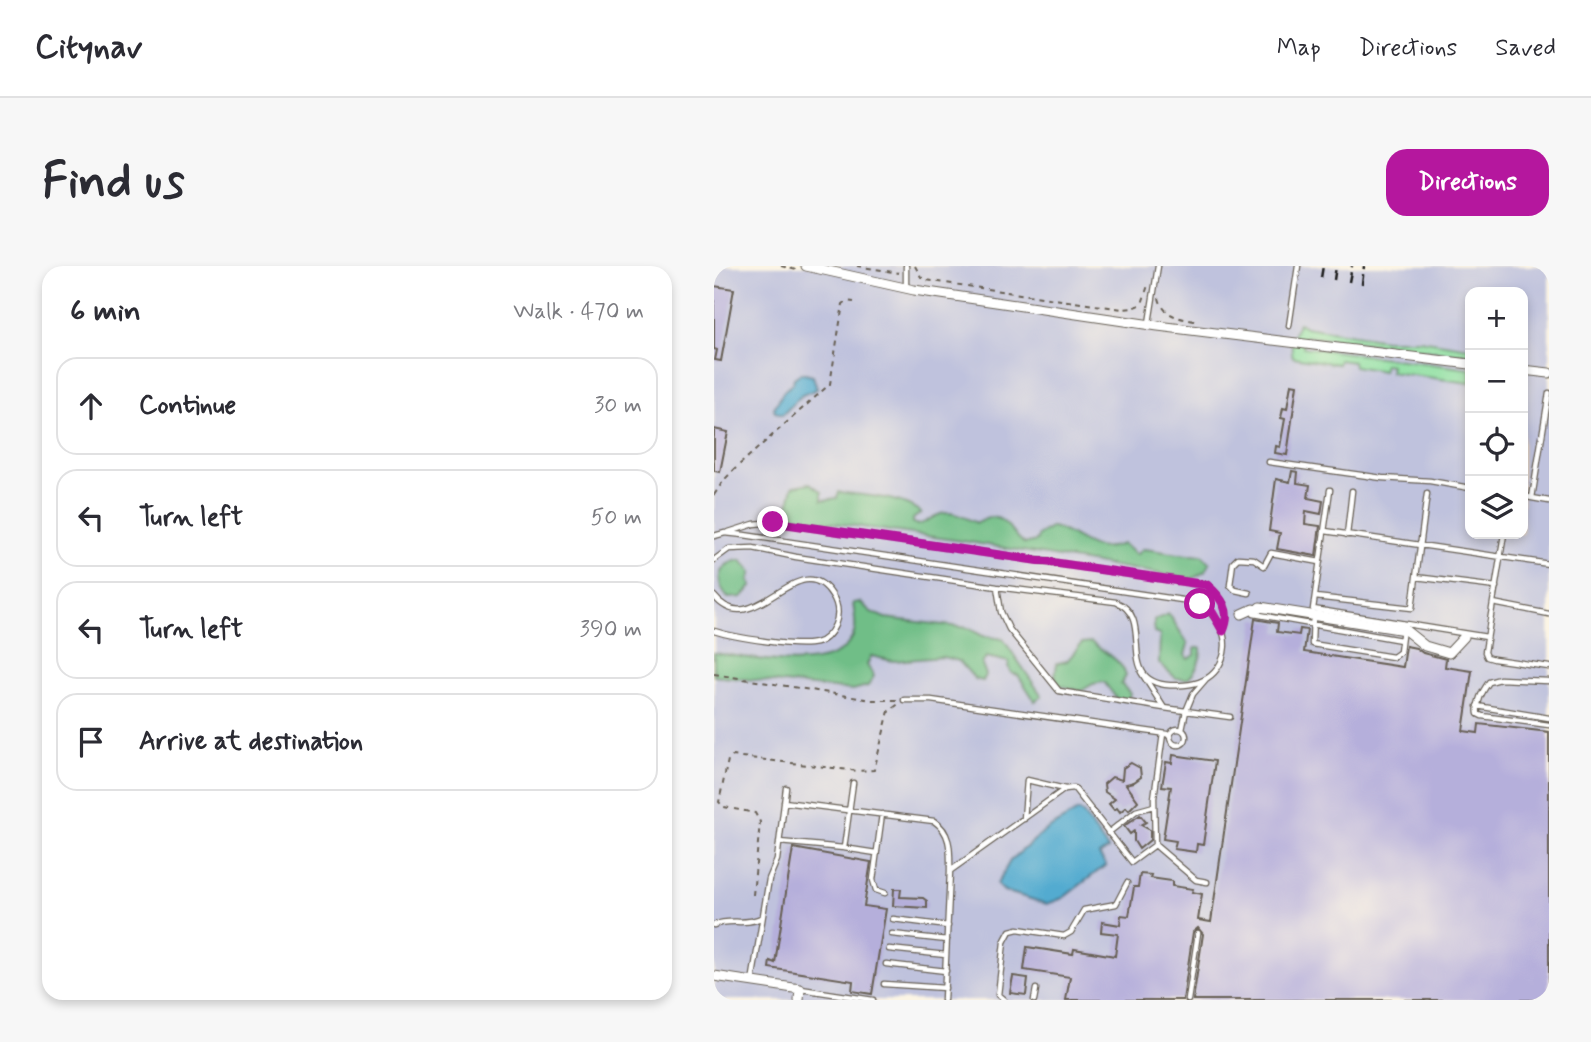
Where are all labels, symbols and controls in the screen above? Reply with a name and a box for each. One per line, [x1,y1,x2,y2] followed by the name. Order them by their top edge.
[35,26,142,70] text: Citynav
[1277,33,1321,64] text: Map
[1359,33,1457,64] text: Directions
[1495,33,1556,64] text: Saved
[1386,149,1549,216] button: Directions
[42,150,185,215] text: Find us
[1465,287,1528,539] map controls
[1465,287,1528,350] button: +
[70,292,141,331] text: 6 min
[513,297,644,327] text: Walk · 470 m
[1465,350,1528,413] button: −
[72,387,110,425] icon: ahead
[139,389,236,423] text: Continue
[594,391,642,421] text: 30 m
[1465,413,1528,476] button: locate
[1465,476,1528,539] button: layers
[72,499,110,537] icon: left
[139,501,243,535] text: Turn left
[591,503,642,533] text: 50 m
[757,506,788,537] route end
[1184,588,1215,619] route start
[72,611,110,649] icon: left
[139,613,243,647] text: Turn left
[580,615,642,645] text: 390 m
[72,723,110,761] icon: arrive
[139,725,363,759] text: Arrive at destination

